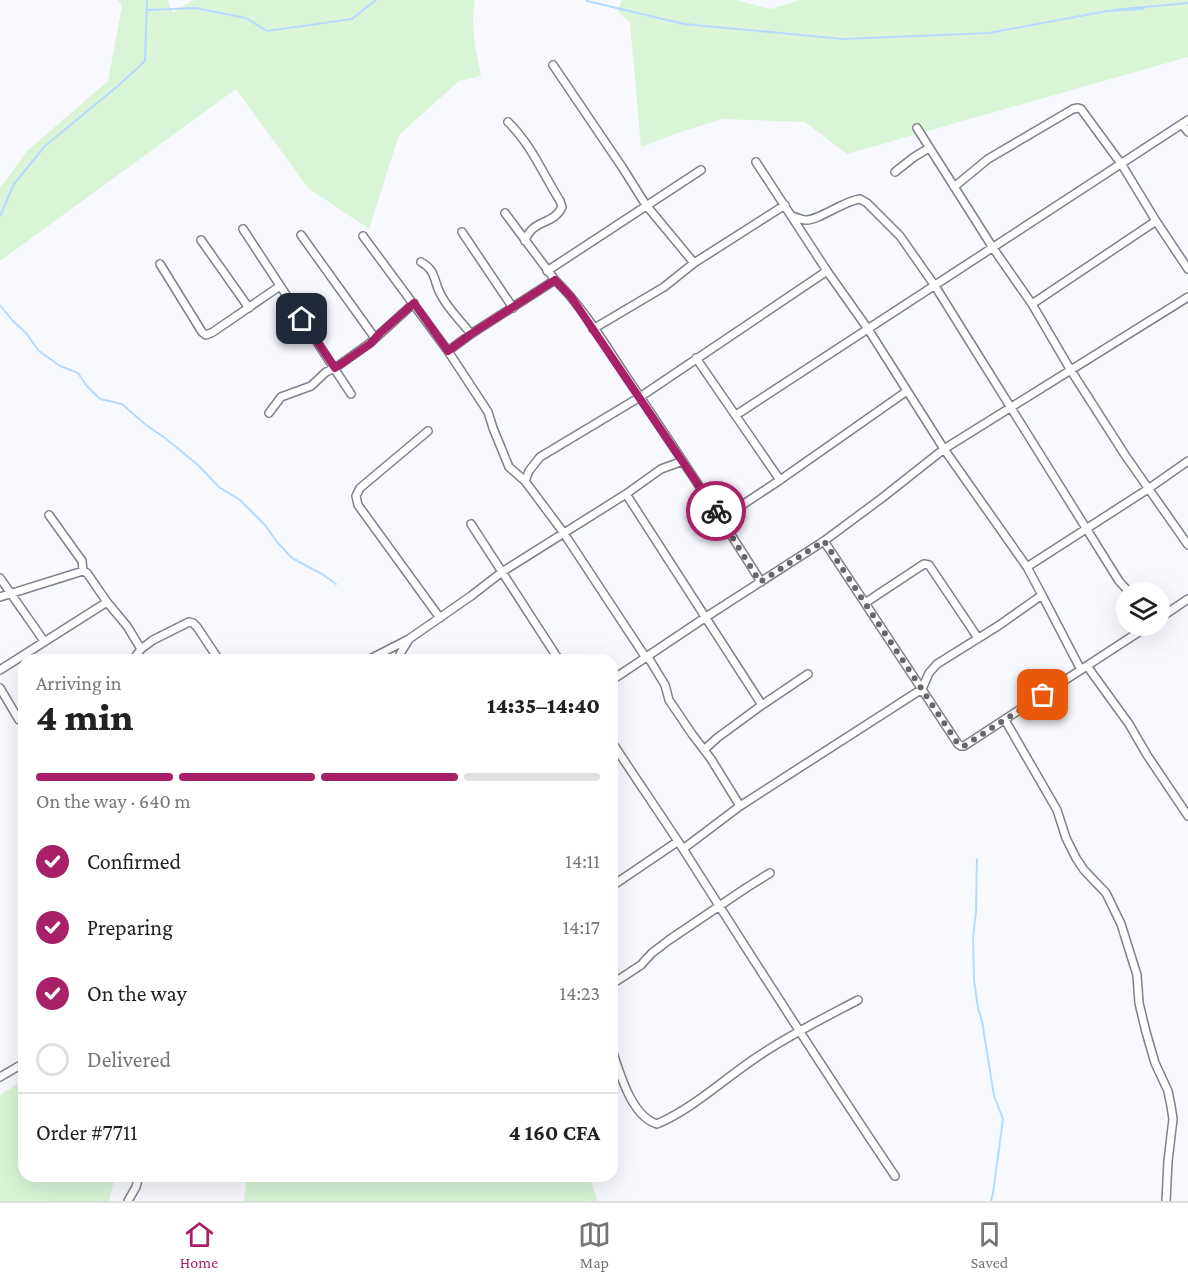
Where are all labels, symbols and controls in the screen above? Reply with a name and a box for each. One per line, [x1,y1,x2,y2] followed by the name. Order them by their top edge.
[276,293,327,344] pin
[285,302,318,335] icon: home
[686,481,746,541] courier
[700,495,733,528] icon: bike
[1116,582,1170,636] map controls
[1116,582,1170,636] button: layers
[1017,669,1068,720] pin
[36,672,121,694] text: Arriving in
[1026,678,1059,711] icon: bag
[487,693,600,718] text: 14:35–14:40
[36,695,133,738] text: 4 min
[36,790,191,812] text: On the way · 640 m
[36,845,69,878] icon: check
[87,849,181,874] text: Confirmed
[565,850,600,872] text: 14:11
[36,911,69,944] icon: check
[87,915,173,940] text: Preparing
[563,916,600,938] text: 14:17
[36,977,69,1010] icon: check
[87,981,187,1006] text: On the way
[560,982,600,1004] text: 14:23
[87,1047,171,1072] text: Delivered
[36,1120,138,1145] text: Order #7711
[509,1120,600,1145] text: 4 160 CFA
[180,1218,218,1271] tab: Home
[578,1218,611,1271] tab: Map
[971,1218,1008,1271] tab: Saved

